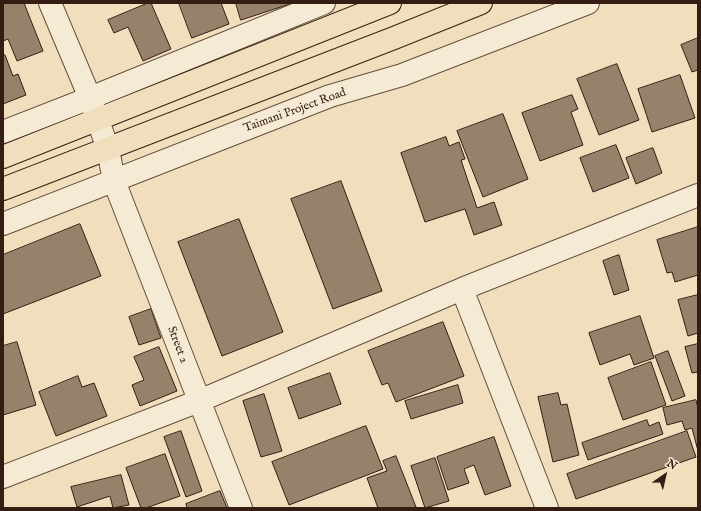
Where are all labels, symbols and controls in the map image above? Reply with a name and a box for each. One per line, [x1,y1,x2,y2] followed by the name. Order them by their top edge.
[242,86,348,136] street label: Taimani Project Road
[163,325,191,365] street label: Street 2
[645,455,685,495] north arrow
[664,457,680,474] text: N

